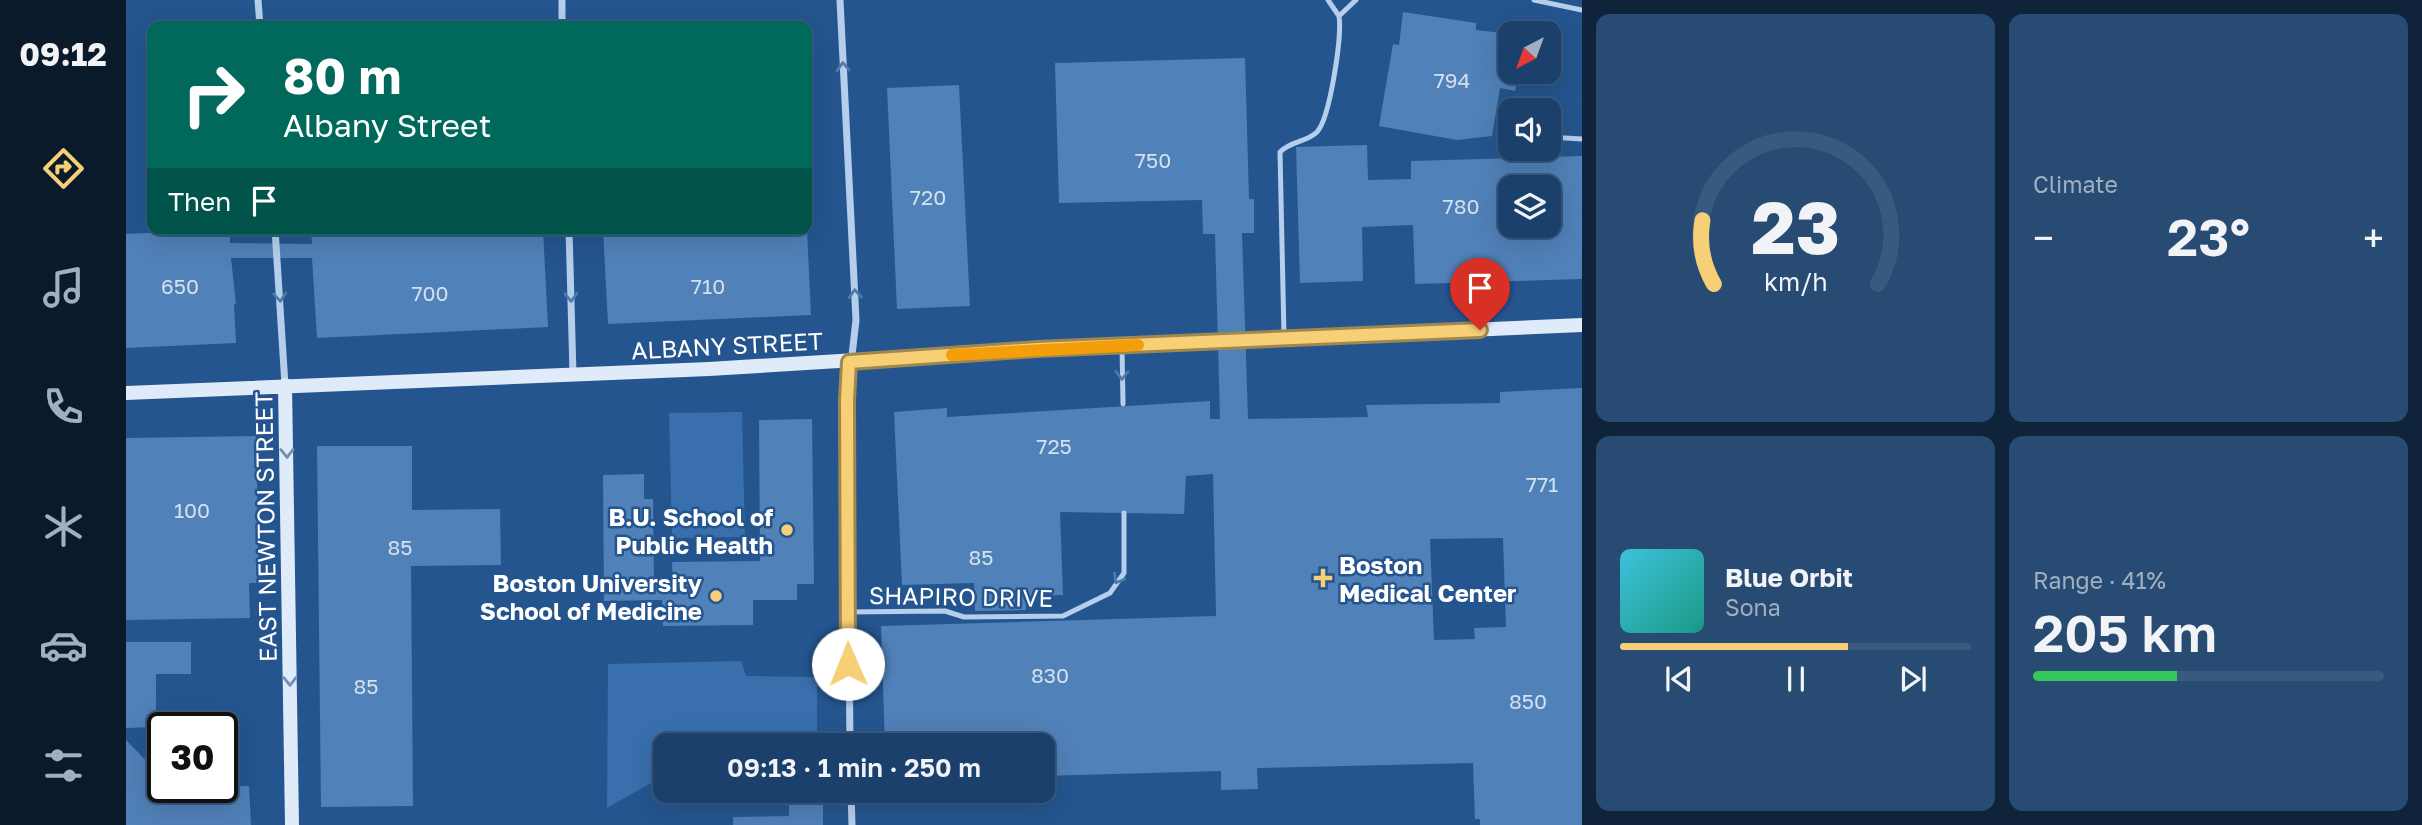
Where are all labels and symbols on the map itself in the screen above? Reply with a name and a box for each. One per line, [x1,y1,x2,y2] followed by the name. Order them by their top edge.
[1498,21,1561,84] north arrow
[836,61,851,72] one-way arrow
[1434,67,1470,93] house number: 794
[1135,147,1171,173] house number: 750
[910,184,946,210] house number: 720
[1443,193,1479,219] house number: 780
[1450,258,1510,330] pin
[161,273,199,299] house number: 650
[691,273,725,299] house number: 710
[411,280,449,306] house number: 700
[847,288,862,299] one-way arrow
[272,292,287,303] one-way arrow
[563,292,578,303] one-way arrow
[630,325,824,364] street label: ALBANY STREET
[1114,370,1130,381] one-way arrow
[248,392,282,662] street label: EAST NEWTON STREET
[1036,433,1072,459] house number: 725
[280,448,295,459] one-way arrow
[1526,471,1558,497] house number: 771
[174,497,210,523] house number: 100
[608,502,773,559] place label: B.U. School of Public Health
[779,522,795,538] marker: B.U. School of Public Health
[388,534,413,560] house number: 85
[969,544,994,570] house number: 85
[1339,550,1516,607] place label: Boston Medical Center
[480,568,703,625] place label: Boston University School of Medicine
[1313,568,1333,588] marker: Boston Medical Center
[1113,572,1126,585] one-way arrow
[869,580,1053,612] street label: SHAPIRO DRIVE
[708,588,724,604] marker: Boston University School of Medicine
[811,627,885,701] position arrow
[1031,662,1069,688] house number: 830
[354,673,379,699] house number: 85
[282,676,298,686] one-way arrow
[1509,688,1547,714] house number: 850
[147,712,238,803] speed limit sign: 30

